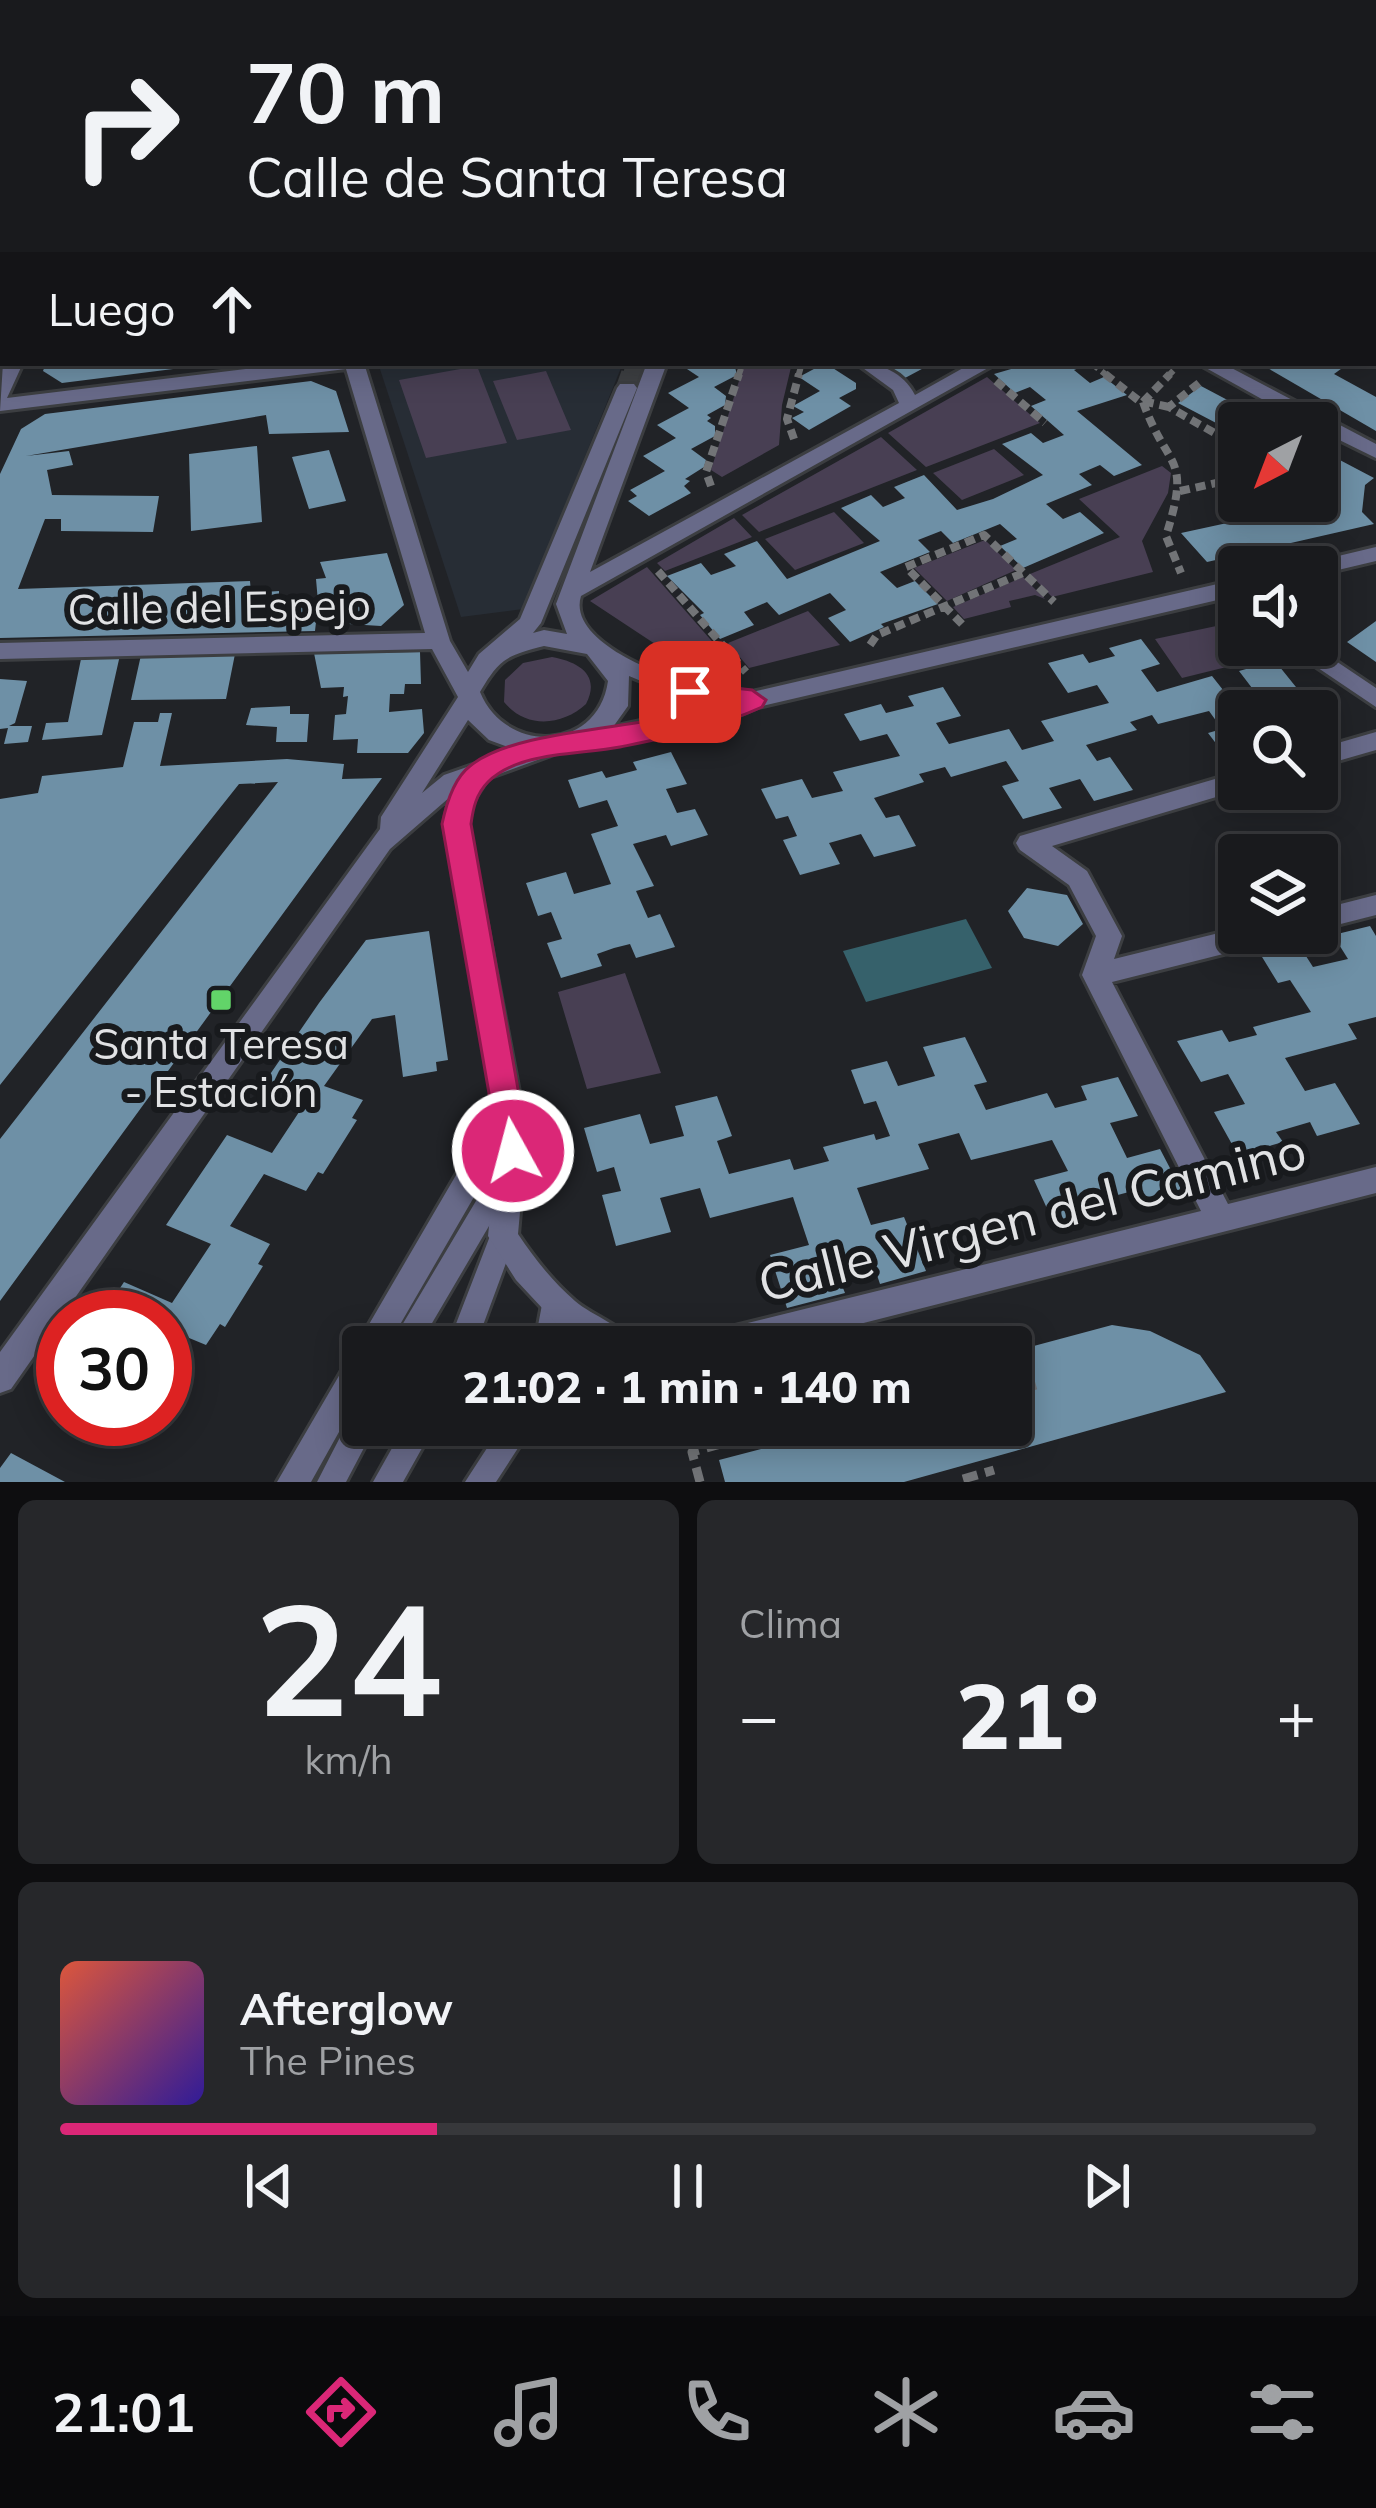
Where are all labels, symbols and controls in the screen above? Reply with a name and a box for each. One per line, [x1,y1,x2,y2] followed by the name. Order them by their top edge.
[246,39,445,144] text: 70 m
[48,48,204,204] icon: right
[246,143,788,211] text: Calle de Santa Teresa
[199,276,265,342] icon: ahead
[48,281,175,337] text: Luego
[1218,402,1338,522] north arrow
[1218,402,1338,954] map controls
[1218,546,1338,666] button: sound
[67,577,371,636] street label: Calle del Espejo
[639,641,741,743] pin
[657,659,723,725] icon: arrive
[1218,690,1338,810] button: search
[1218,834,1338,954] button: layers
[208,987,234,1013] marker: Santa Teresa - Estación
[93,1017,349,1118] place label: Santa Teresa - Estación
[450,1088,576,1214] position arrow
[751,1117,1312,1315] street label: Calle Virgen del Camino
[36,1290,192,1446] speed limit sign: 30
[462,1358,912,1414] text: 21:02 · 1 min · 140 m
[255,1559,442,1755] text: 24
[739,1599,842,1648] text: Clima
[956,1659,1099,1772] text: 21°
[739,1674,779,1757] text: −
[1276,1674,1316,1757] text: +
[304,1735,393,1784] text: km/h
[240,1980,453,2036] text: Afterglow
[240,2036,416,2085] text: The Pines
[236,2153,302,2219] icon: previous
[655,2153,721,2219] icon: pause
[1074,2153,1140,2219] icon: next
[299,2370,383,2454] icon: directions
[487,2370,571,2454] icon: music
[675,2370,759,2454] icon: phone
[864,2370,948,2454] icon: climate
[1052,2370,1136,2454] icon: car
[1240,2370,1324,2454] icon: filters
[52,2378,195,2446] text: 21:01

